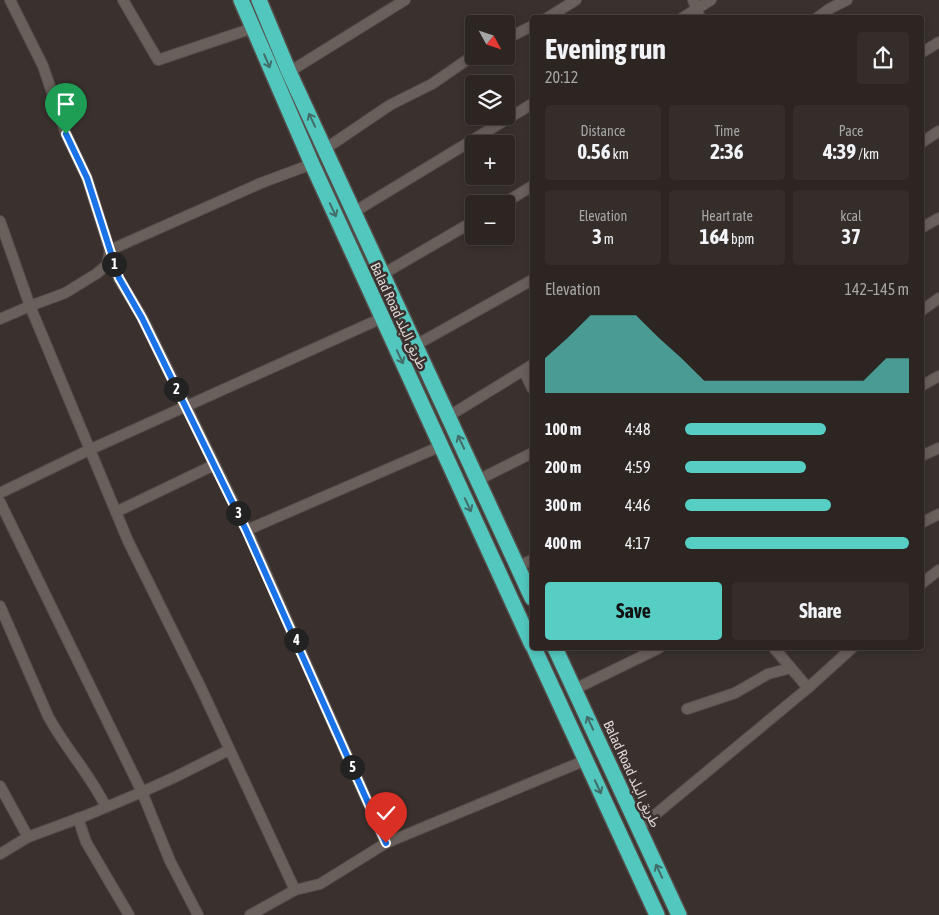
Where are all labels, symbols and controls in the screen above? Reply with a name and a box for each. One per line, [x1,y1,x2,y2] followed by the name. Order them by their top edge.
[465,15,515,65] north arrow
[465,15,515,245] map controls
[857,32,909,84] button: share
[545,33,666,65] text: Evening run
[263,53,273,68] one-way arrow
[545,68,578,86] text: 20:12
[465,75,515,125] button: layers
[45,83,87,134] pin
[52,90,80,118] icon: arrive
[306,113,316,128] one-way arrow
[581,123,625,139] text: Distance
[714,123,740,139] text: Time
[839,123,863,139] text: Pace
[465,135,515,185] button: +
[577,139,611,163] text: 0.56
[710,139,744,163] text: 2:36
[823,139,856,163] text: 4:39
[611,146,629,162] text: km
[856,146,879,162] text: /km
[465,195,515,245] button: −
[328,202,338,217] one-way arrow
[579,208,627,224] text: Elevation
[701,208,753,224] text: Heart rate
[840,208,862,224] text: kcal
[592,224,602,248] text: 3
[700,224,729,248] text: 164
[841,224,861,248] text: 37
[602,231,614,247] text: m
[729,231,754,247] text: bpm
[102,252,126,276] pin: 1
[111,256,118,272] text: 1
[365,260,431,373] street label: Balad Road طريق البلد
[545,280,600,298] text: Elevation
[845,280,909,298] text: 142–145 m
[396,349,406,364] one-way arrow
[164,376,188,402] pin: 2
[173,381,180,397] text: 2
[545,420,581,438] text: 100 m
[625,420,650,438] text: 4:48
[455,435,465,450] one-way arrow
[545,458,581,476] text: 200 m
[625,458,650,476] text: 4:59
[545,496,581,514] text: 300 m
[625,496,650,514] text: 4:46
[464,497,474,512] one-way arrow
[226,500,250,526] pin: 3
[235,505,242,521] text: 3
[545,534,581,552] text: 400 m
[625,534,650,552] text: 4:17
[545,582,722,640] button: Save
[732,582,909,640] button: Share
[284,628,308,652] pin: 4
[293,632,300,648] text: 4
[585,716,595,731] one-way arrow
[598,718,664,831] street label: Balad Road طريق البلد
[340,754,364,780] pin: 5
[349,759,356,775] text: 5
[594,779,603,794] one-way arrow
[365,792,407,843] pin
[372,799,400,827] icon: check
[653,864,663,879] one-way arrow

